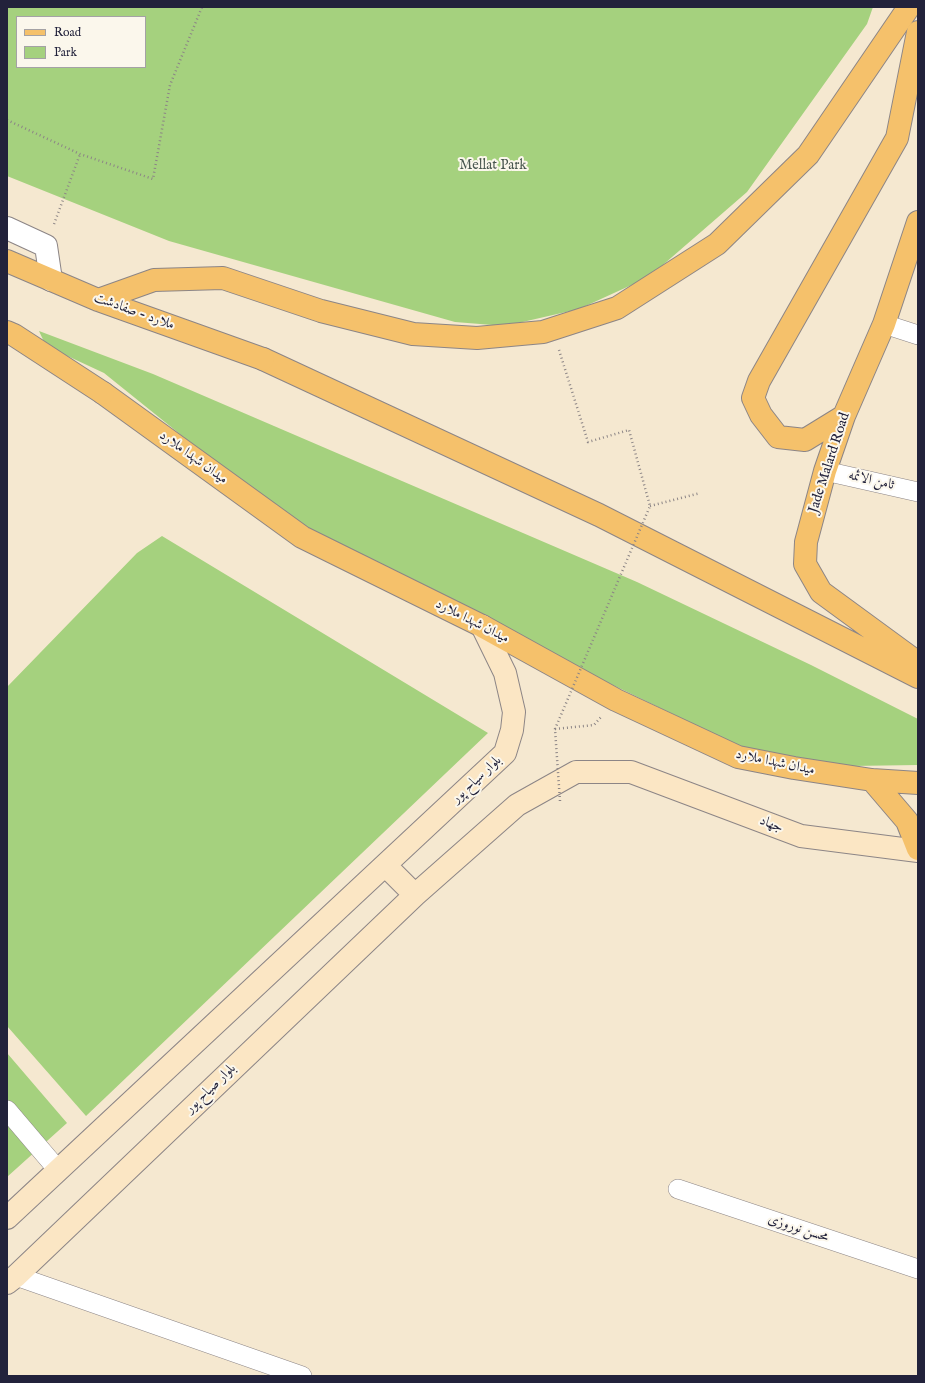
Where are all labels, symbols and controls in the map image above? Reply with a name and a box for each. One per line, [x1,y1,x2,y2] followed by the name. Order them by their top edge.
[16,16,146,68] legend
[54,25,81,40] text: Road
[54,45,77,60] text: Park
[459,158,527,174] park label: Mellat Park
[91,290,177,334] street label: ملارد - صفادشت
[806,411,854,515] street label: Jade Malard Road
[155,428,231,488] street label: میدان شهدا ملارد
[846,468,896,494] street label: ثامن الائمه
[432,596,512,648] street label: میدان شهدا ملارد
[734,746,816,780] street label: میدان شهدا ملارد
[448,753,506,807] street label: بلوار سیاح پور
[757,813,785,837] street label: جهاد
[182,1061,240,1117] street label: بلوار صیاح پور
[765,1211,831,1247] street label: محسن نوروزی

